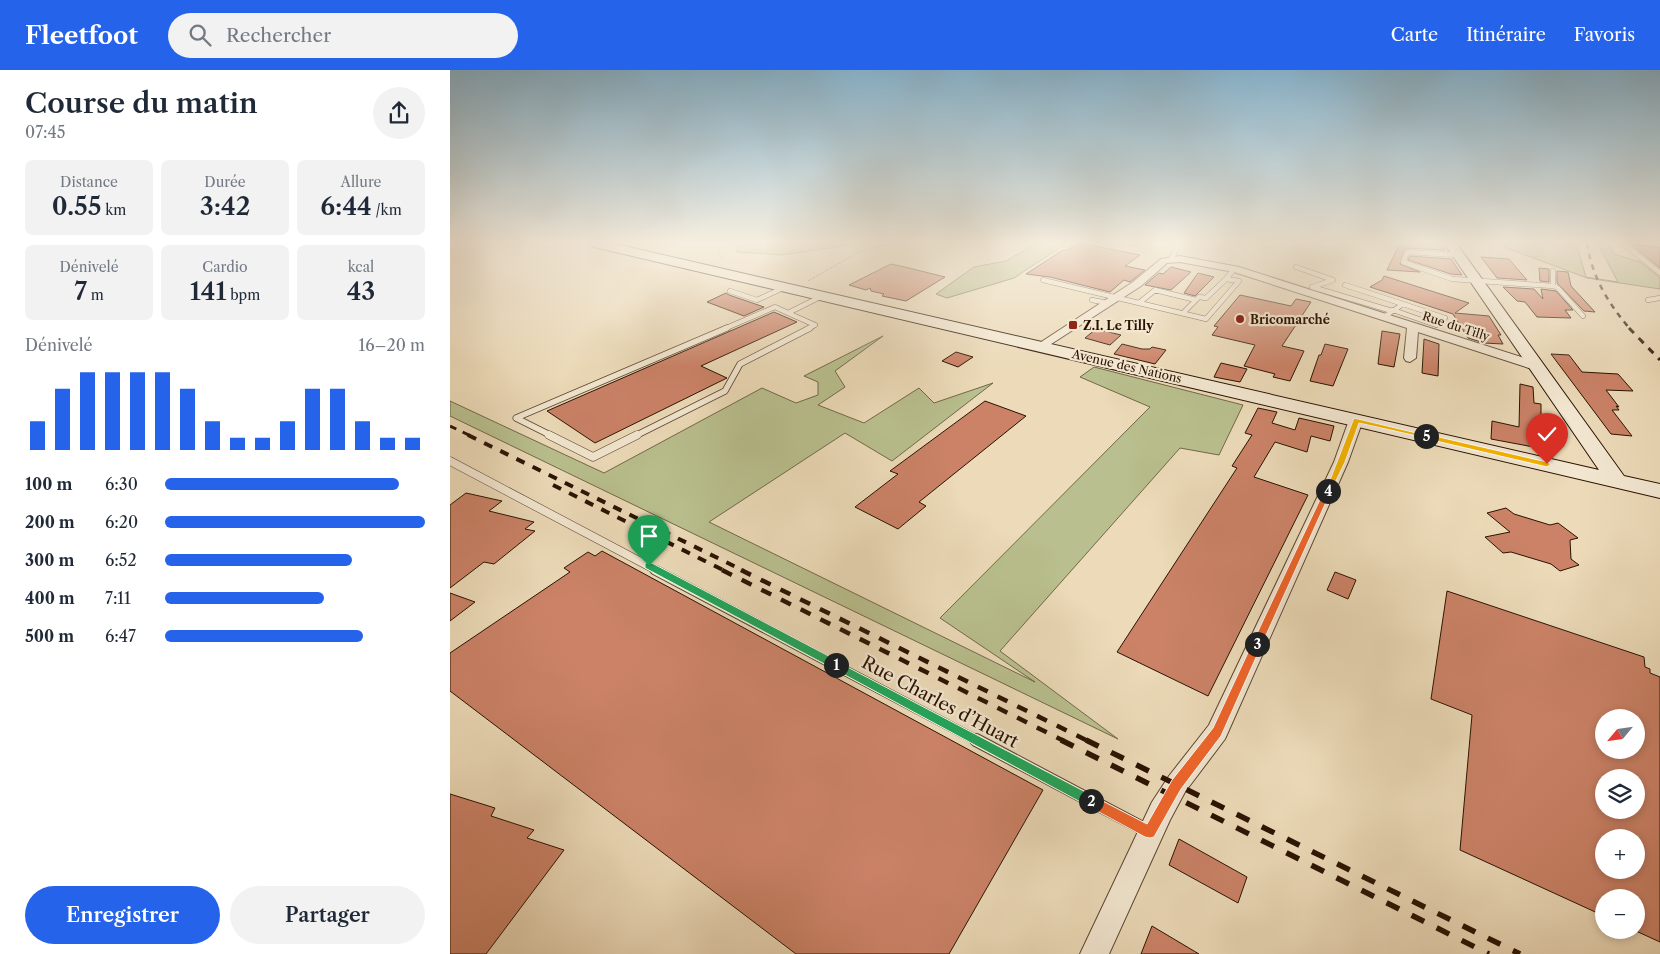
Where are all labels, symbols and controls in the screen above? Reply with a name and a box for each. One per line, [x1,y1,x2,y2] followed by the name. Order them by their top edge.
[168,13,518,58] search box
[25,21,138,50] text: Fleetfoot
[186,21,214,49] icon: search
[226,24,331,47] text: Rechercher
[1391,24,1438,46] text: Carte
[1466,24,1546,46] text: Itinéraire
[1574,24,1635,46] text: Favoris
[25,86,258,120] text: Course du matin
[373,87,425,139] button: share
[25,122,65,142] text: 07:45
[60,173,118,191] text: Distance
[204,173,246,191] text: Durée
[341,173,381,191] text: Allure
[52,191,101,222] text: 0.55
[200,191,250,222] text: 3:42
[320,191,372,222] text: 6:44
[101,201,126,219] text: km
[372,201,402,219] text: /km
[59,258,119,276] text: Dénivelé
[202,258,248,276] text: Cardio
[348,258,374,276] text: kcal
[74,276,87,307] text: 7
[190,276,226,307] text: 141
[347,276,375,307] text: 43
[87,286,104,304] text: m
[226,286,260,304] text: bpm
[1420,308,1492,344] street label: Rue du Tilly
[1250,312,1330,327] place label: Bricomarché
[1234,313,1246,325] marker: Bricomarché
[1083,318,1154,333] place label: Z.I. Le Tilly
[1067,319,1079,331] marker: Z.I. Le Tilly
[25,335,93,355] text: Dénivelé
[359,335,425,355] text: 16–20 m
[1070,346,1183,386] street label: Avenue des Nations
[1526,413,1568,464] pin
[1533,420,1561,448] icon: check
[1414,424,1438,448] pin: 5
[1423,427,1430,445] text: 5
[25,474,72,494] text: 100 m
[105,474,138,494] text: 6:30
[1316,478,1340,504] pin: 4
[1324,482,1333,500] text: 4
[25,512,75,532] text: 200 m
[105,512,138,532] text: 6:20
[628,515,670,566] pin
[635,522,663,550] icon: arrive
[25,550,74,570] text: 300 m
[105,550,137,570] text: 6:52
[25,588,75,608] text: 400 m
[105,588,131,608] text: 7:11
[25,626,74,646] text: 500 m
[105,626,136,646] text: 6:47
[1244,632,1270,656] pin: 3
[1254,635,1261,653] text: 3
[858,651,1023,753] street label: Rue Charles d’Huart
[824,652,848,678] pin: 1
[833,656,840,674] text: 1
[1595,709,1645,759] north arrow
[1595,709,1645,939] map controls
[1595,769,1645,819] button: layers
[1078,788,1104,814] pin: 2
[1087,792,1096,810] text: 2
[1595,829,1645,879] button: +
[25,886,220,944] button: Enregistrer
[230,886,425,944] button: Partager
[1595,889,1645,939] button: −

